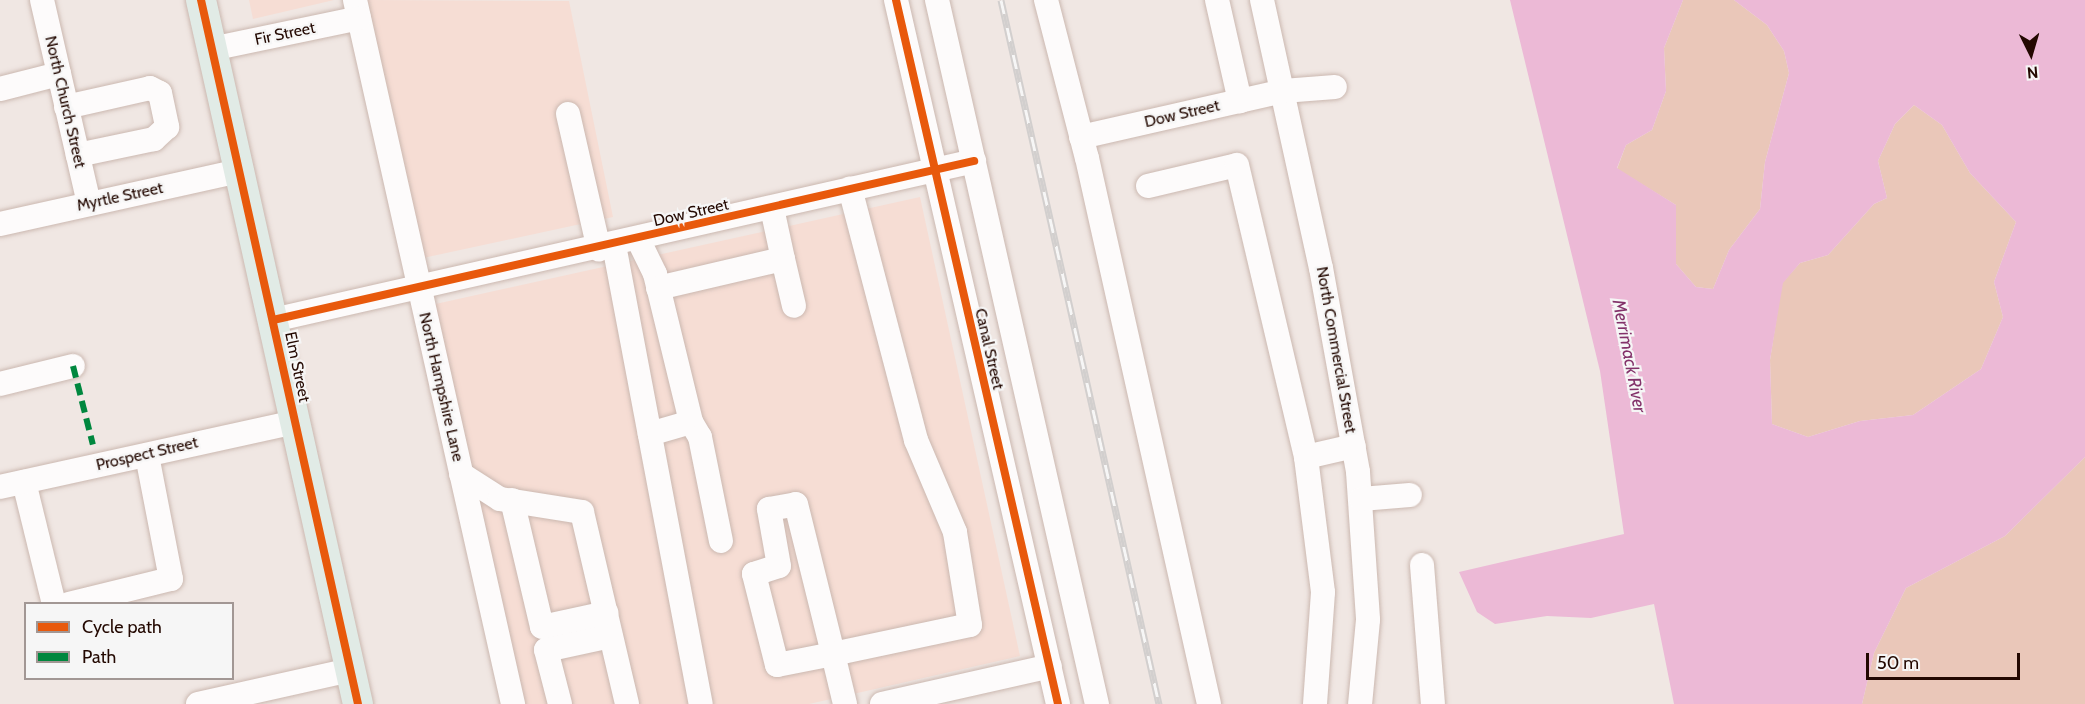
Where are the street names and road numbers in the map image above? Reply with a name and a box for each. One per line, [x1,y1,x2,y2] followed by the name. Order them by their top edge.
[253,18,317,50] street label: Fir Street
[40,34,90,170] street label: North Church Street
[1143,96,1221,132] street label: Dow Street
[75,178,165,216] street label: Myrtle Street
[652,195,730,231] street label: Dow Street
[1312,265,1360,435] street label: North Commercial Street
[970,307,1008,391] street label: Canal Street
[414,311,468,463] street label: North Hampshire Lane
[280,330,314,404] street label: Elm Street
[94,433,200,475] street label: Prospect Street

